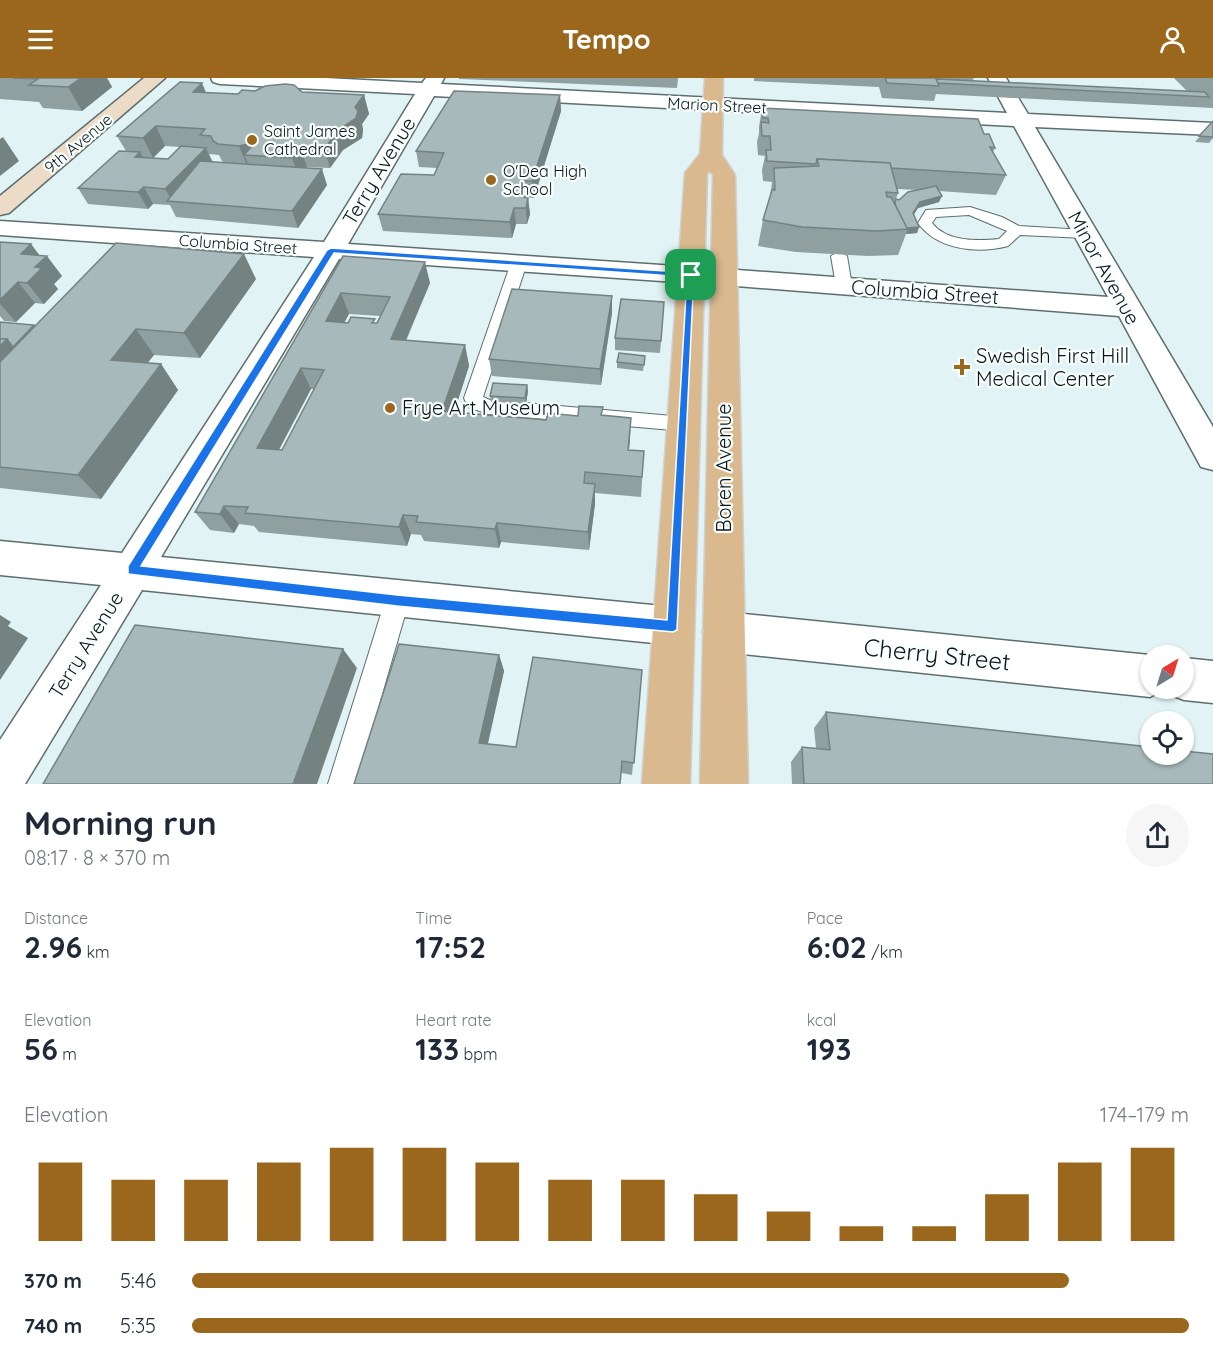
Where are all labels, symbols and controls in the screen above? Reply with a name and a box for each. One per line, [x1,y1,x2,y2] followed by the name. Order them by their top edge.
[562,22,651,56] text: Tempo
[24,23,57,56] icon: menu
[1156,23,1189,56] icon: person
[667,92,767,118] street label: Marion Street
[40,109,116,177] street label: 9th Avenue
[337,112,421,229] street label: Terry Avenue
[264,121,355,159] place label: Saint James Cathedral
[245,133,259,147] marker: Saint James Cathedral
[503,161,587,199] place label: O'Dea High School
[484,173,498,187] marker: O'Dea High School
[1063,207,1146,329] street label: Minor Avenue
[178,230,298,258] street label: Columbia Street
[665,249,716,300] pin
[674,258,707,291] icon: arrive
[850,274,1000,309] street label: Columbia Street
[976,343,1129,391] place label: Swedish First Hill Medical Center
[953,358,971,376] marker: Swedish First Hill Medical Center
[402,395,560,420] place label: Frye Art Museum
[383,401,397,415] marker: Frye Art Museum
[711,403,736,533] street label: Boren Avenue
[43,587,128,703] street label: Terry Avenue
[862,631,1012,677] street label: Cherry Street
[1140,645,1194,699] north arrow
[1140,645,1194,765] map controls
[1140,711,1194,765] button: locate
[24,802,217,843] text: Morning run
[1126,804,1189,867] button: share
[24,845,170,870] text: 08:17 · 8 × 370 m
[24,908,88,928] text: Distance
[415,908,452,928] text: Time
[807,908,843,928] text: Pace
[24,928,82,966] text: 2.96
[415,928,486,966] text: 17:52
[807,928,867,966] text: 6:02
[82,942,110,962] text: km
[867,942,903,962] text: /km
[24,1010,91,1030] text: Elevation
[415,1010,492,1030] text: Heart rate
[807,1010,837,1030] text: kcal
[24,1030,58,1068] text: 56
[415,1030,459,1068] text: 133
[807,1030,851,1068] text: 193
[58,1044,77,1064] text: m
[459,1044,498,1064] text: bpm
[24,1102,108,1127] text: Elevation
[1100,1102,1189,1127] text: 174–179 m
[24,1268,82,1293] text: 370 m
[120,1268,156,1293] text: 5:46
[24,1313,82,1338] text: 740 m
[120,1313,156,1338] text: 5:35

